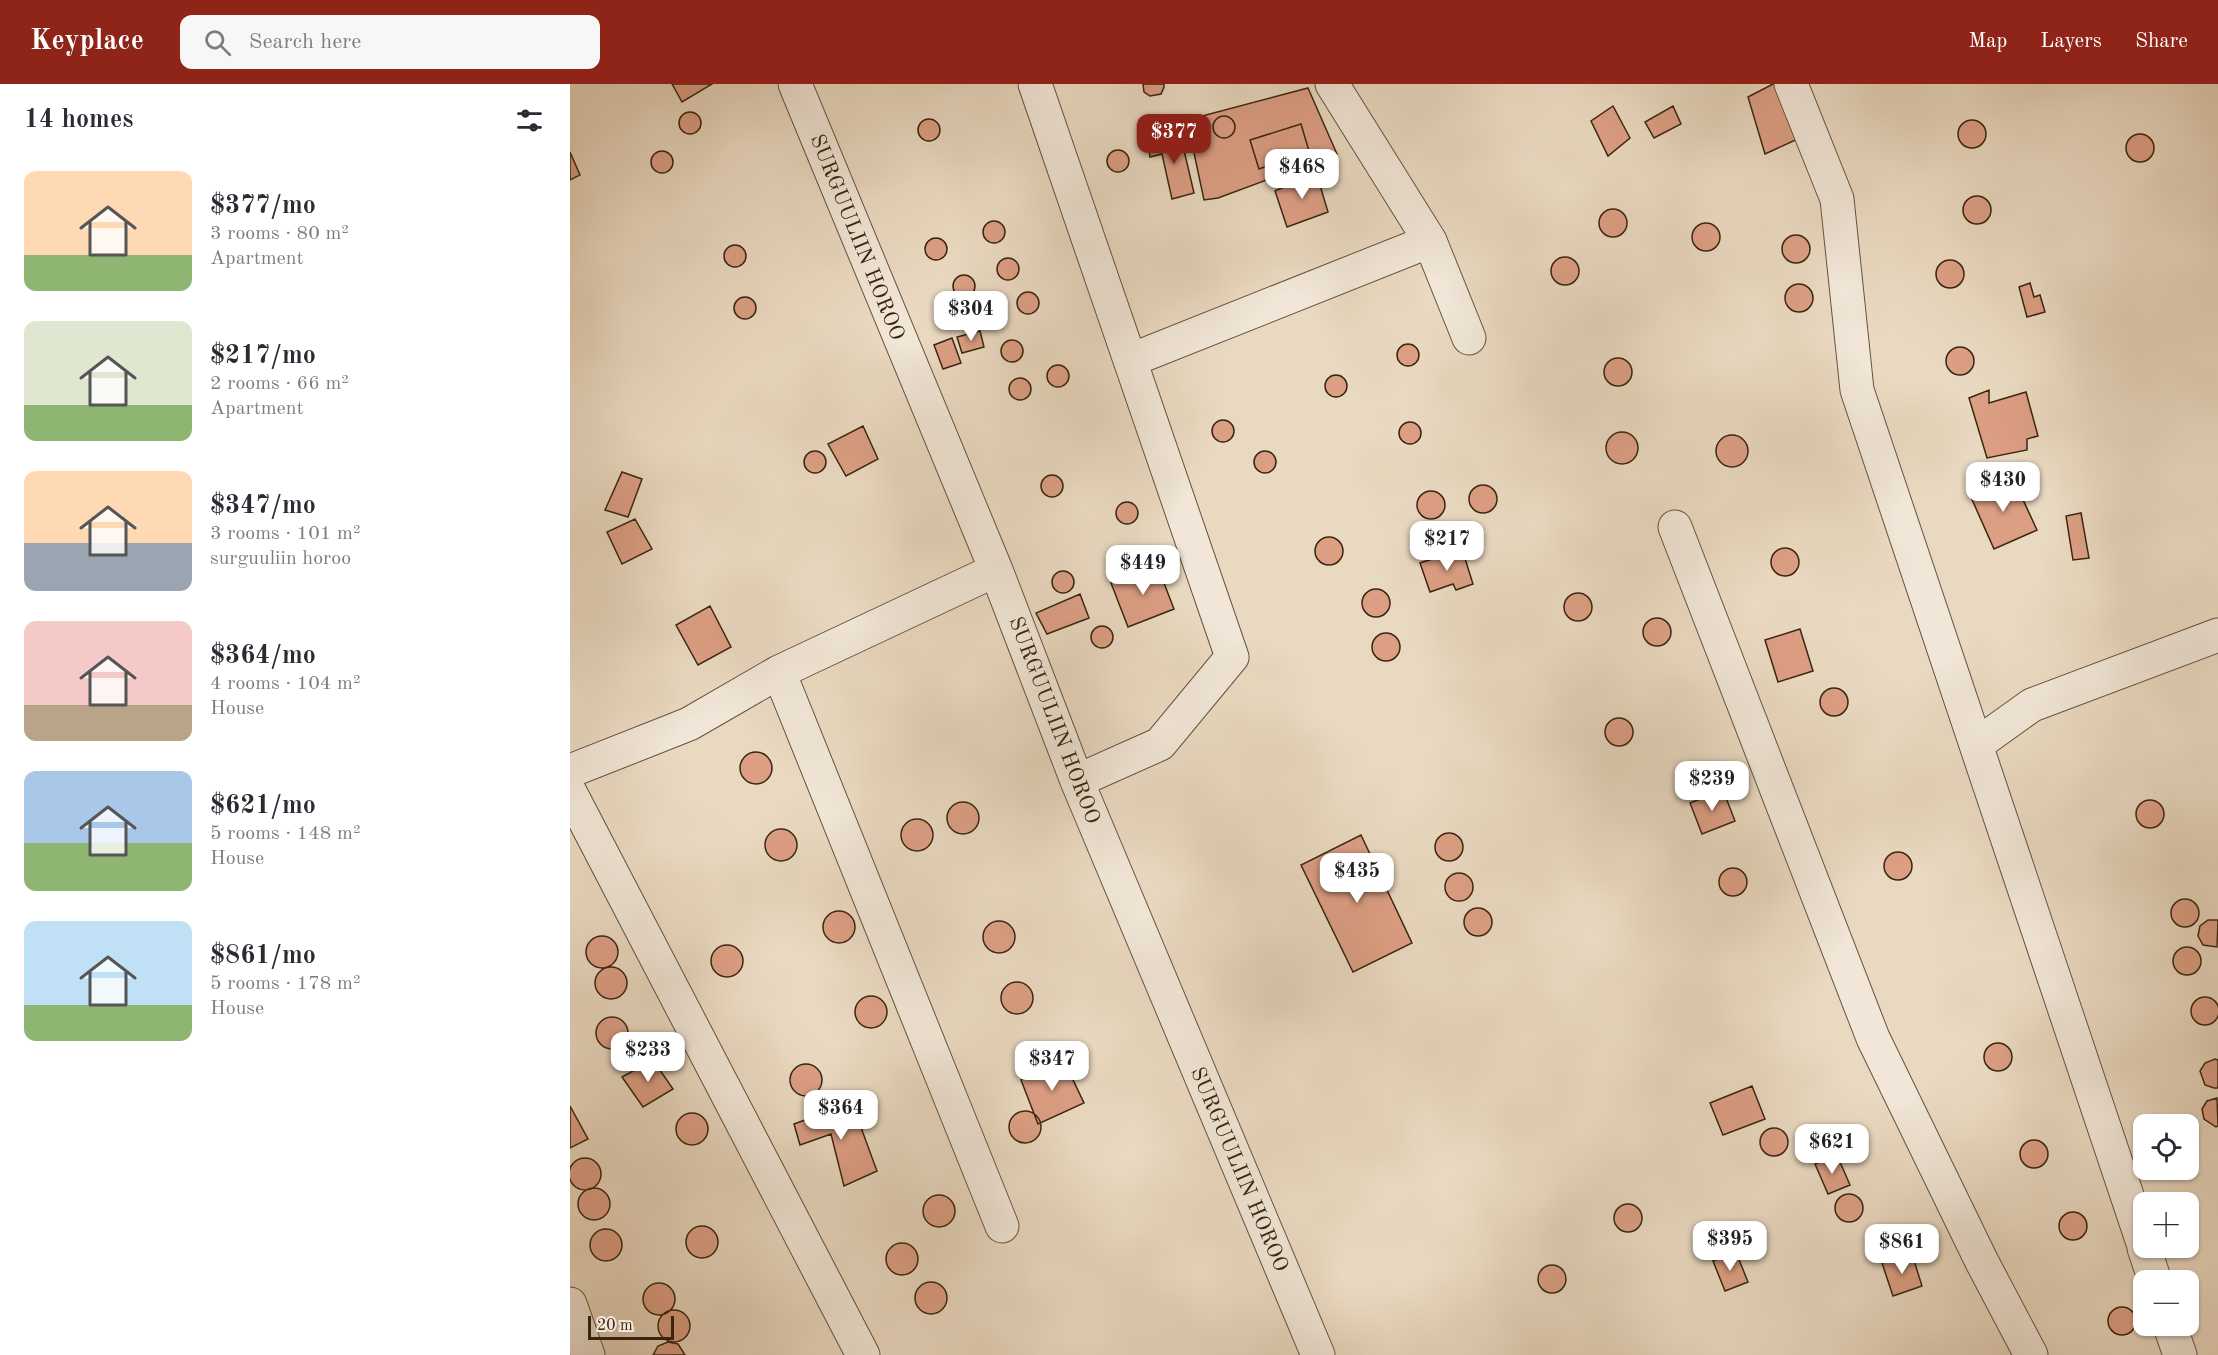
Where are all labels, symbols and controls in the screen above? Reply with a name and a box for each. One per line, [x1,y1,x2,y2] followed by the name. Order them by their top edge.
[180,15,600,69] search box
[201,26,234,59] icon: search
[30,28,144,56] text: Keyplace
[249,31,361,53] text: Search here
[1968,31,2007,52] text: Map
[2040,31,2102,52] text: Layers
[2135,31,2188,52] text: Share
[513,104,546,137] icon: filters
[24,107,133,133] text: 14 homes
[1138,114,1210,165] pin: $377
[1151,123,1197,143] text: $377
[806,132,908,344] street label: SURGUULIIN HOROO
[1266,149,1338,200] pin: $468
[1279,158,1325,178] text: $468
[210,193,316,219] text: $377/mo
[72,195,144,267] icon: home
[210,224,349,244] text: 3 rooms · 80 m²
[210,249,304,269] text: Apartment
[935,291,1007,342] pin: $304
[948,300,994,320] text: $304
[210,343,316,369] text: $217/mo
[72,345,144,417] icon: home
[210,374,349,394] text: 2 rooms · 66 m²
[210,399,304,419] text: Apartment
[1967,462,2039,513] pin: $430
[1980,471,2026,491] text: $430
[210,493,316,519] text: $347/mo
[72,495,144,567] icon: home
[1411,521,1483,572] pin: $217
[210,524,360,544] text: 3 rooms · 101 m²
[1424,530,1470,550] text: $217
[1107,545,1179,596] pin: $449
[210,549,351,569] text: surguuliin horoo
[1120,554,1166,574] text: $449
[1004,614,1103,827] street label: SURGUULIIN HOROO
[210,643,316,669] text: $364/mo
[72,645,144,717] icon: home
[210,674,360,694] text: 4 rooms · 104 m²
[210,699,264,719] text: House
[1676,761,1748,812] pin: $239
[1689,770,1735,790] text: $239
[210,793,316,819] text: $621/mo
[72,795,144,867] icon: home
[210,824,360,844] text: 5 rooms · 148 m²
[210,849,264,869] text: House
[1321,853,1393,904] pin: $435
[1334,862,1380,882] text: $435
[210,943,316,969] text: $861/mo
[72,945,144,1017] icon: home
[210,974,360,994] text: 5 rooms · 178 m²
[210,999,264,1019] text: House
[612,1032,684,1083] pin: $233
[625,1041,671,1061] text: $233
[1016,1041,1088,1092] pin: $347
[1029,1050,1075,1070] text: $347
[1186,1064,1291,1275] street label: SURGUULIIN HOROO
[805,1090,877,1141] pin: $364
[818,1099,864,1119] text: $364
[2133,1114,2199,1336] map controls
[2133,1114,2199,1180] button: locate
[1796,1124,1868,1175] pin: $621
[1809,1133,1855,1153] text: $621
[2133,1192,2199,1258] button: +
[1694,1221,1766,1272] pin: $395
[1866,1224,1938,1275] pin: $861
[1707,1230,1753,1250] text: $395
[1879,1233,1925,1253] text: $861
[2133,1270,2199,1336] button: −
[588,1313,674,1340] scale bar
[597,1318,633,1334] text: 20 m

